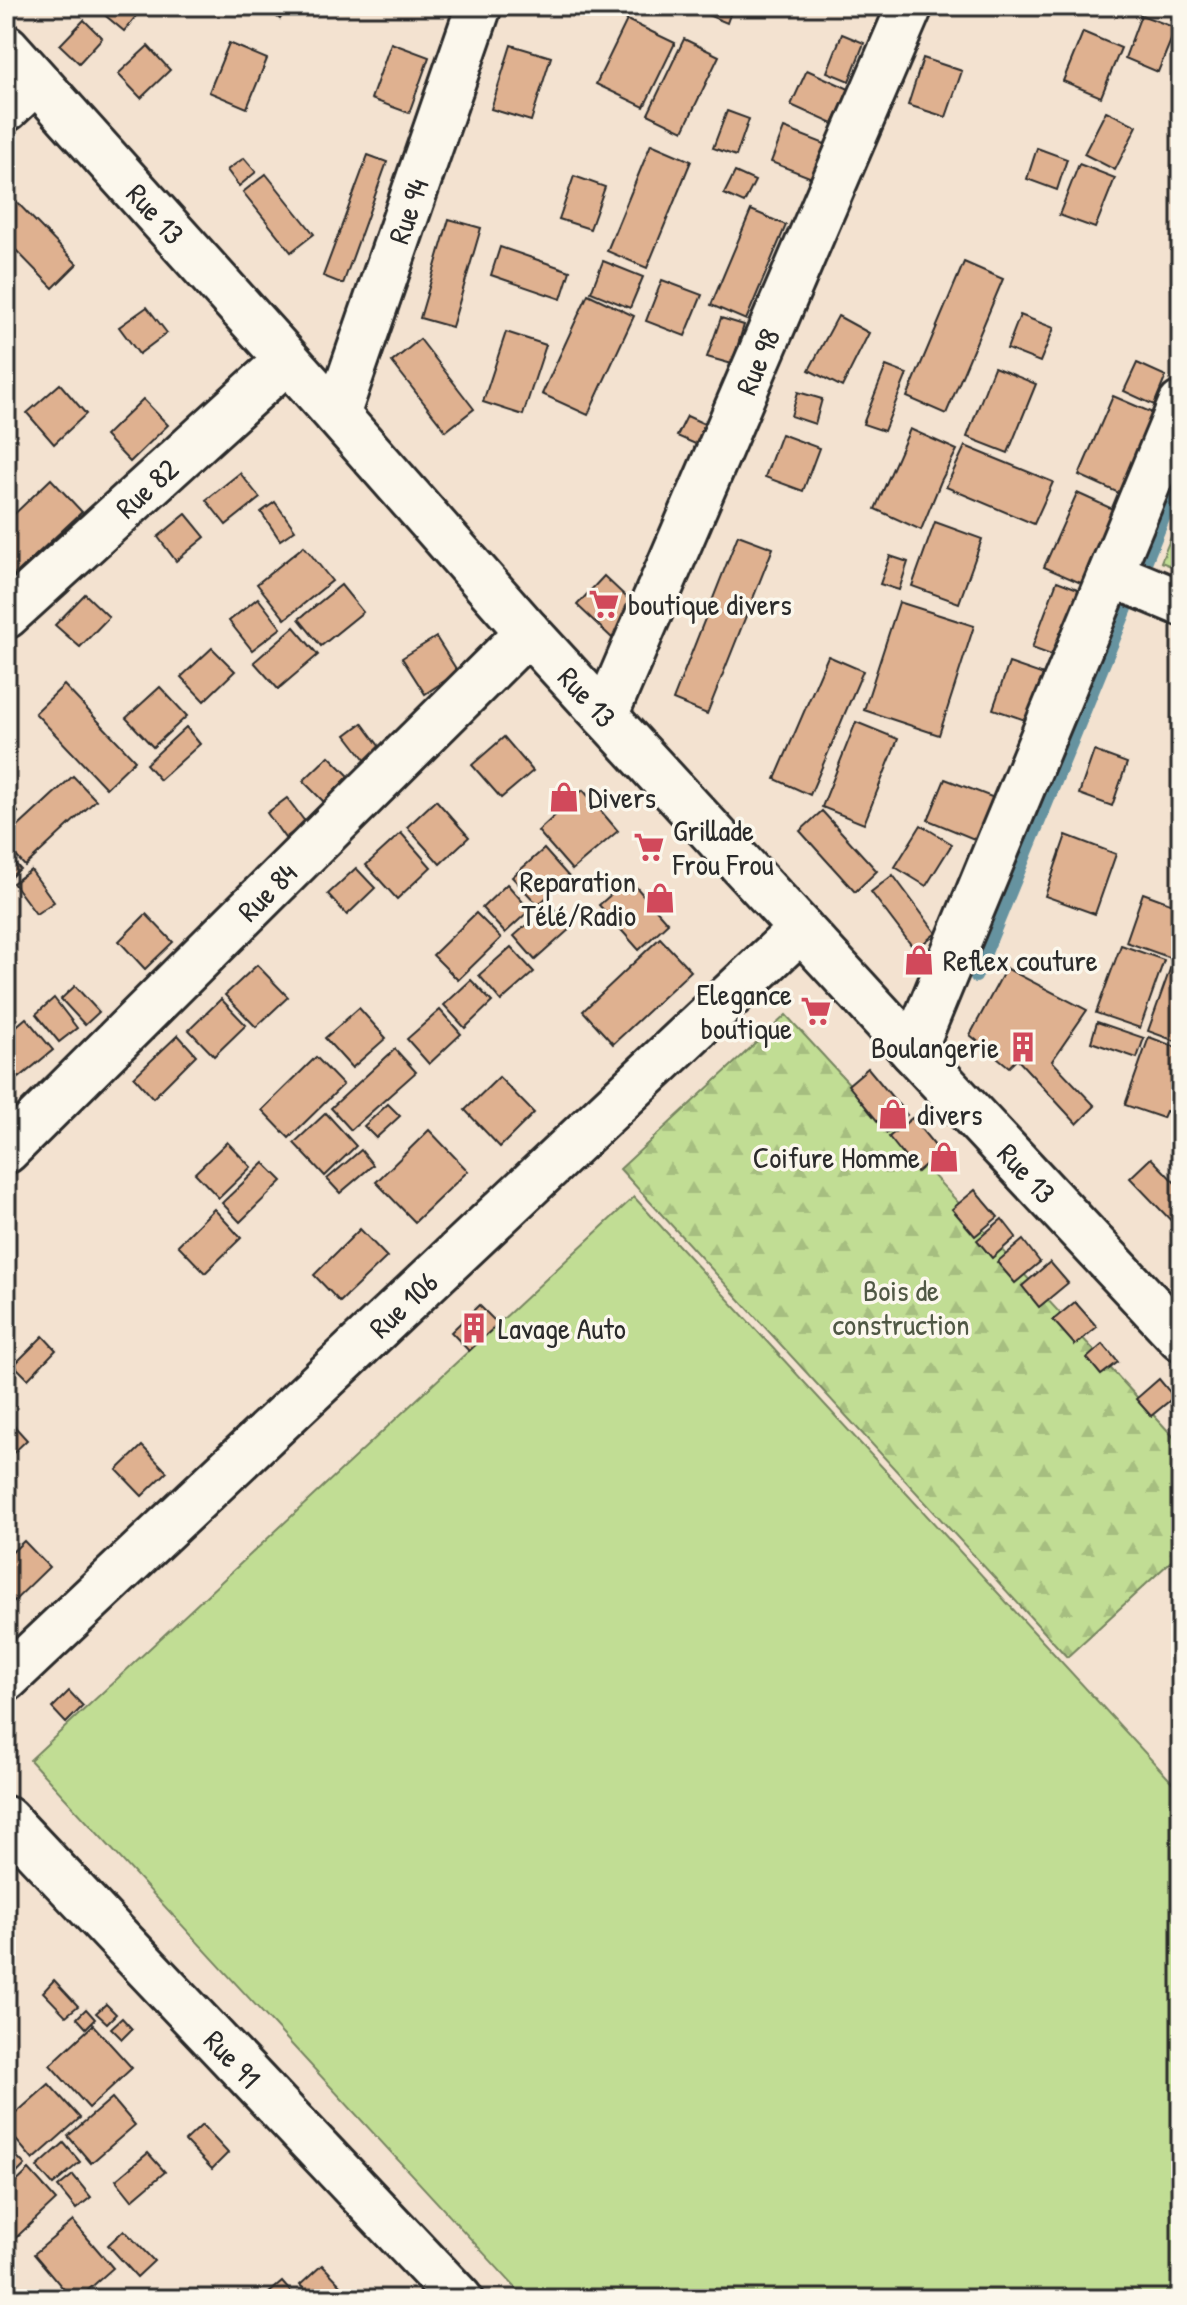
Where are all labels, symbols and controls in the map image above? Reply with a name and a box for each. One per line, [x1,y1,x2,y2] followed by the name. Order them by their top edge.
[378,173,438,249] street label: Rue 94
[118,175,194,253] street label: Rue 13
[725,322,789,401] street label: Rue 98
[107,449,186,527] street label: Rue 82
[628,584,792,624] place label: boutique divers
[587,587,621,621] supermarket icon: boutique divers
[549,658,626,736] street label: Rue 13
[588,777,656,817] place label: Divers
[547,780,581,814] shop icon: Divers
[672,810,774,884] place label: Grillade Frou Frou
[632,830,666,864] supermarket icon: Grillade Frou Frou
[228,853,305,930] street label: Rue 84
[520,861,636,935] place label: Reparation Télé/Radio
[643,881,677,915] shop icon: Reparation Télé/Radio
[943,940,1098,980] place label: Reflex couture
[902,943,936,977] shop icon: Reflex couture
[697,974,792,1048] place label: Elegance boutique
[799,994,833,1028] supermarket icon: Elegance boutique
[871,1027,999,1067] place label: Boulangerie
[1006,1030,1040,1064] building icon: Boulangerie
[917,1094,982,1134] place label: divers
[876,1097,910,1131] shop icon: divers
[989,1134,1065,1212] street label: Rue 13
[753,1137,920,1177] place label: Coifure Homme
[927,1140,961,1174] shop icon: Coifure Homme
[360,1262,446,1347] street label: Rue 106
[832,1270,970,1344] park label: Bois de construction
[498,1308,626,1348] place label: Lavage Auto
[457,1311,491,1345] building icon: Lavage Auto
[195,2021,270,2097] street label: Rue 91

